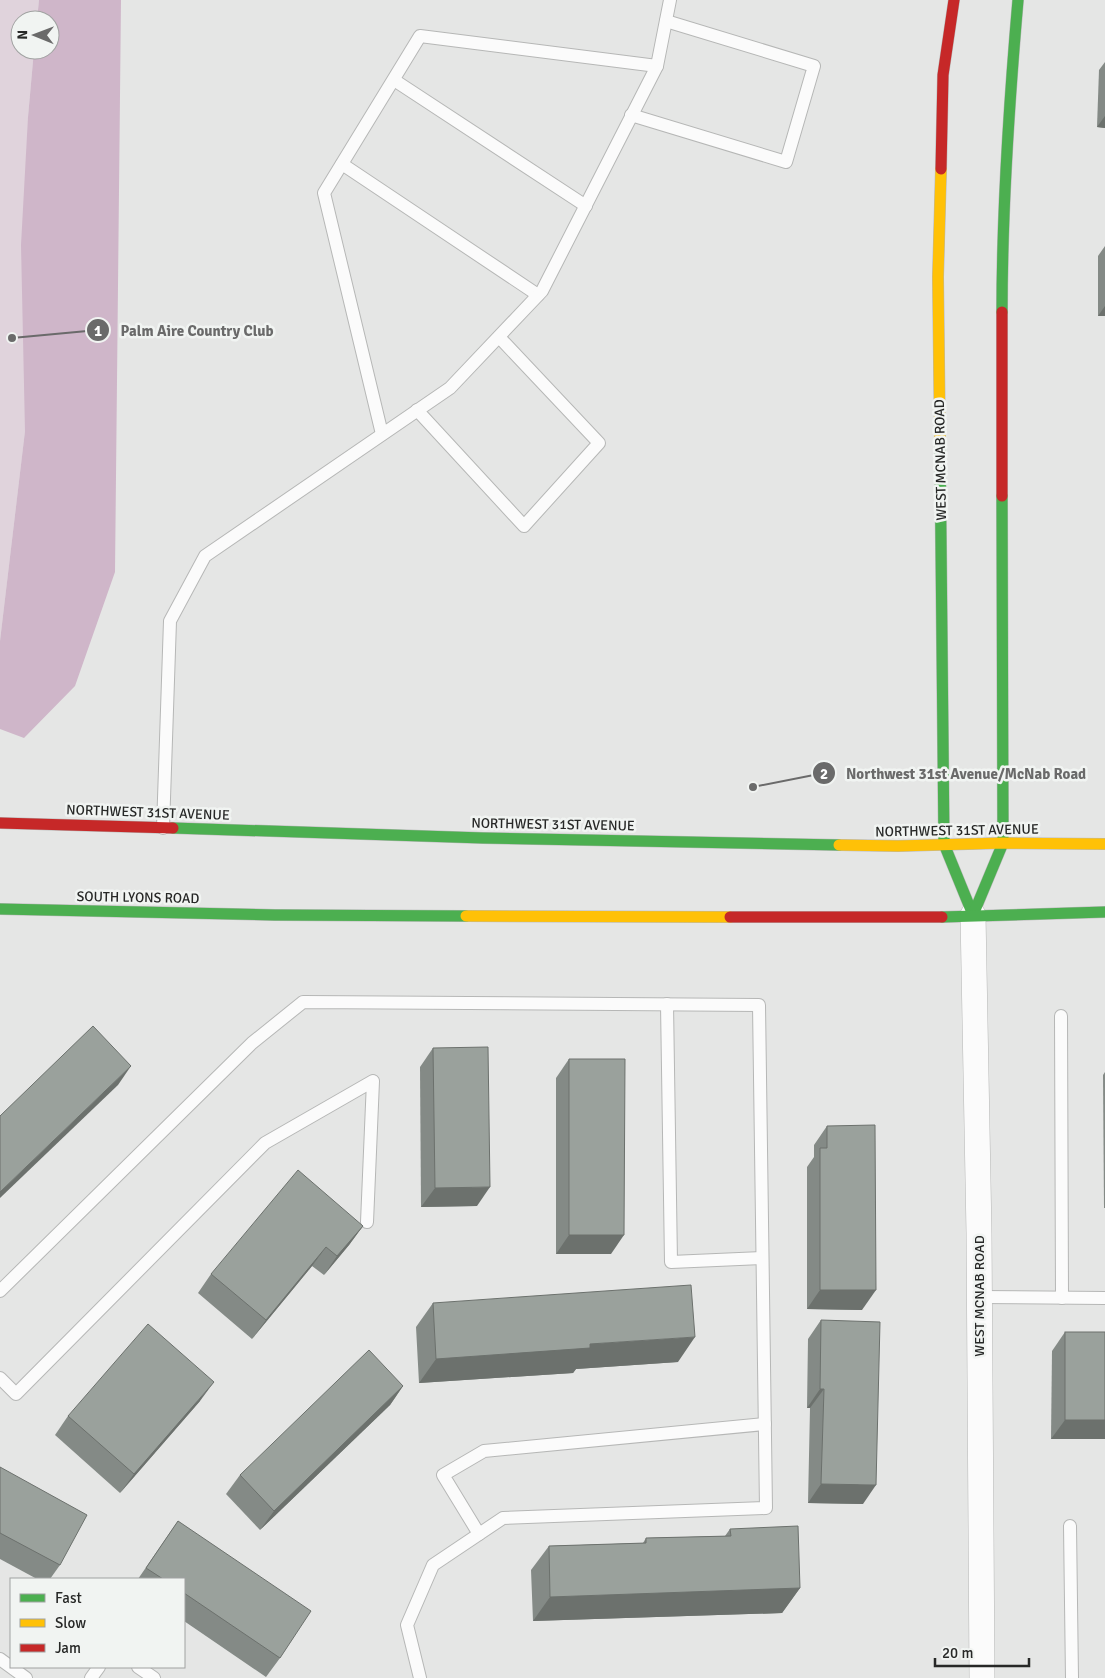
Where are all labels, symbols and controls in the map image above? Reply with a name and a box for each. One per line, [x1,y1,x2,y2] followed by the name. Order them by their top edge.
[10,10,60,60] north arrow
[14,30,31,40] text: N
[85,315,283,345] callout: Palm Aire Country Club
[94,322,102,340] text: 1
[121,322,273,340] text: Palm Aire Country Club
[931,399,950,521] street label: WEST MCNAB ROAD
[811,758,1096,788] callout: Northwest 31st Avenue/McNab Road
[820,765,828,783] text: 2
[846,765,1086,783] text: Northwest 31st Avenue/McNab Road
[66,801,230,824] street label: NORTHWEST 31ST AVENUE
[471,815,635,834] street label: NORTHWEST 31ST AVENUE
[875,821,1039,840] street label: NORTHWEST 31ST AVENUE
[76,888,200,907] street label: SOUTH LYONS ROAD
[971,1235,988,1357] street label: WEST MCNAB ROAD
[10,1578,185,1668] legend
[55,1589,82,1607] text: Fast
[55,1614,86,1632] text: Slow
[935,1636,1029,1668] scale bar
[55,1639,81,1657] text: Jam
[942,1644,973,1662] text: 20 m

